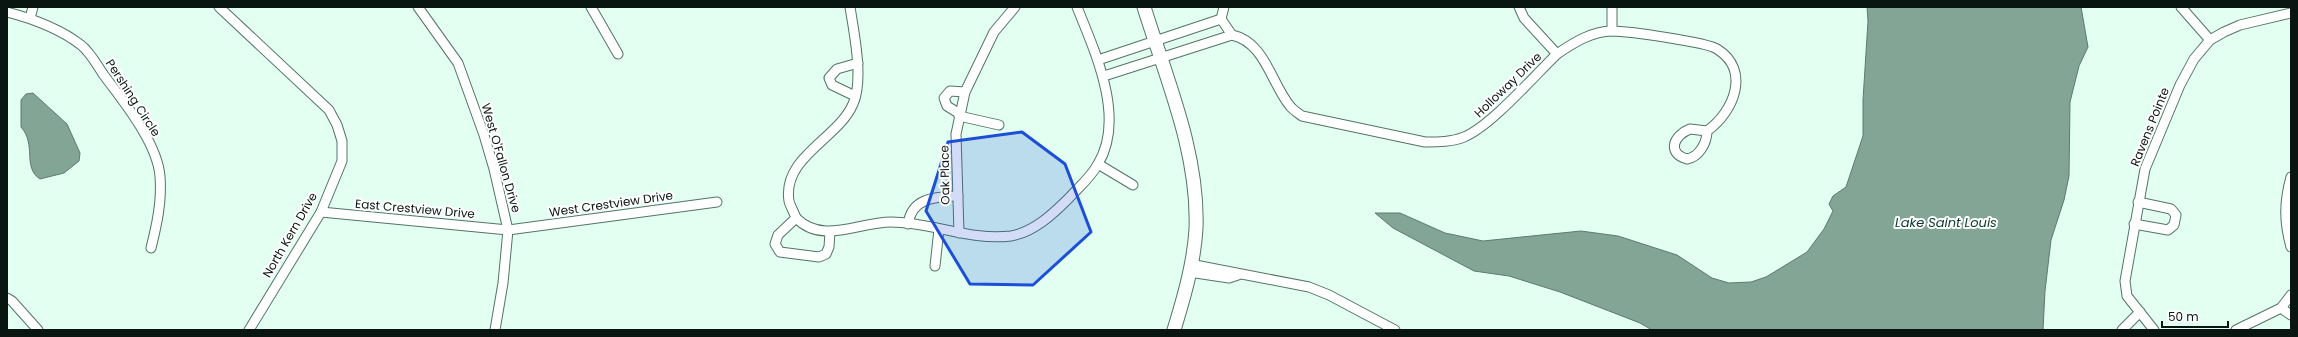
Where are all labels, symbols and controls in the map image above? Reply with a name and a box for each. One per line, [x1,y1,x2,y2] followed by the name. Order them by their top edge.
[1470,48,1545,121] street label: Holloway Drive
[102,56,165,140] street label: Pershing Circle
[2126,85,2173,169] street label: Ravens Pointe
[478,101,525,215] street label: West O'Fallon Drive
[935,145,954,205] street label: Oak Place
[548,186,674,221] street label: West Crestview Drive
[258,189,321,281] street label: North Kern Drive
[354,195,476,222] street label: East Crestview Drive
[1895,213,1997,232] water label: Lake Saint Louis
[2162,303,2228,329] scale bar
[2168,308,2199,325] text: 50 m

